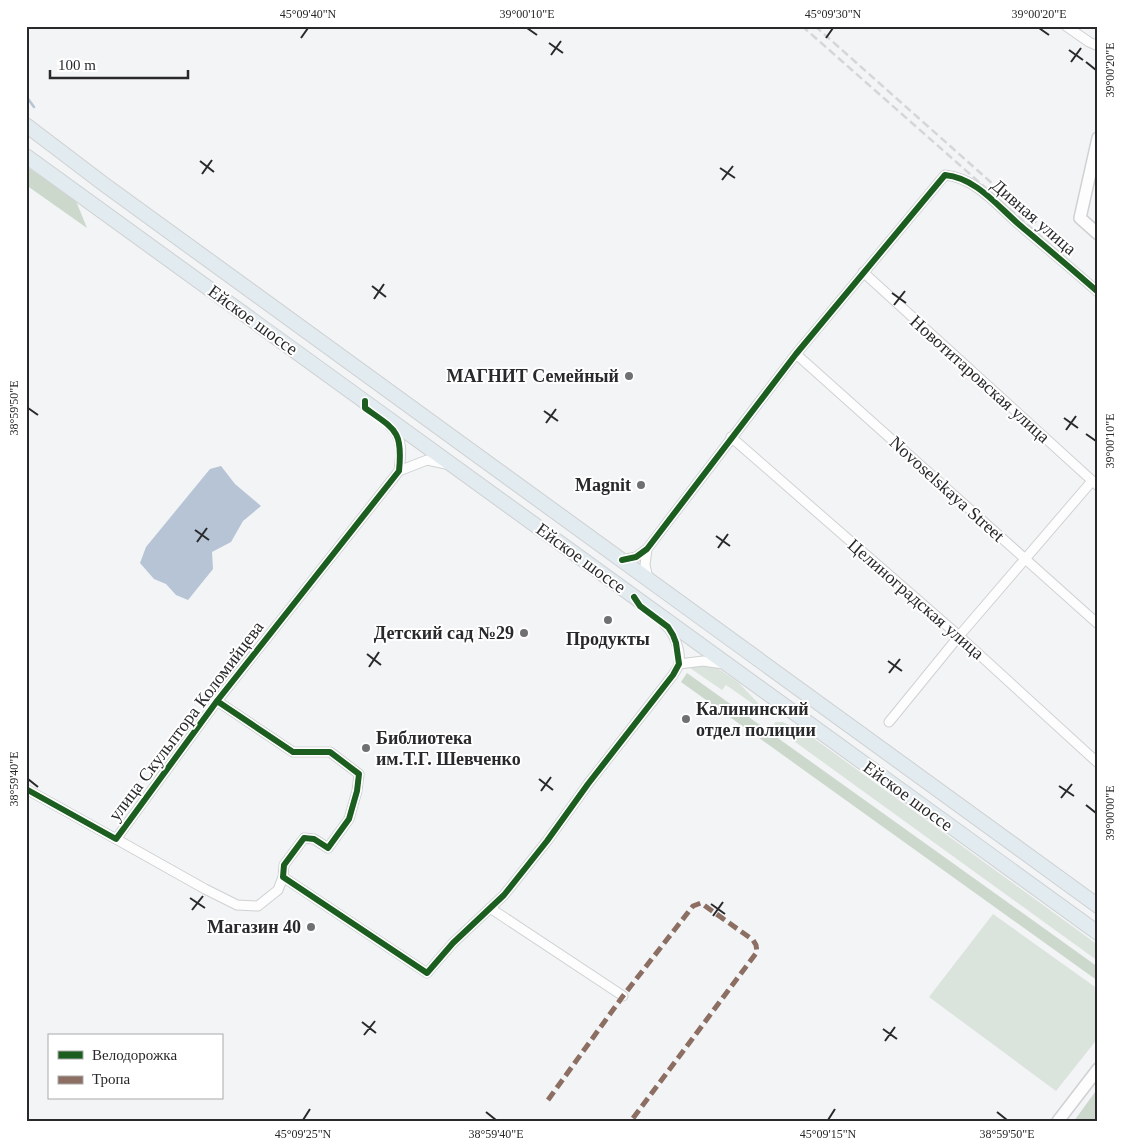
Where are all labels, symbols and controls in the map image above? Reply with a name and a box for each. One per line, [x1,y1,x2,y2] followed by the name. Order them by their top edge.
[280,7,337,21] text: 45°09'40"N
[499,7,555,21] text: 39°00'10"E
[805,7,862,21] text: 45°09'30"N
[1011,7,1067,21] text: 39°00'20"E
[1103,42,1117,98] text: 39°00'20"E
[50,48,188,80] scale bar
[58,57,96,73] text: 100 m
[988,175,1080,259] street label: Дивная улица
[204,281,302,359] street label: Ейское шоссе
[906,311,1054,447] street label: Новотитаровская улица
[446,366,619,386] place label: МАГНИТ Семейный
[623,370,635,382] marker: МАГНИТ Семейный
[7,380,21,436] text: 38°59'50"E
[1103,413,1117,469] text: 39°00'10"E
[886,432,1008,546] street label: Novoselskaya Street
[575,475,631,495] place label: Magnit
[635,479,647,491] marker: Magnit
[532,519,630,597] street label: Ейское шоссе
[844,535,988,663] street label: Целиноградская улица
[602,614,614,626] marker: Продукты
[104,617,268,825] street label: улица Скульптора Коломийцева
[374,623,514,643] place label: Детский сад №29
[518,627,530,639] marker: Детский сад №29
[566,629,650,649] place label: Продукты
[696,699,816,740] place label: Калининский отдел полиции
[680,713,692,725] marker: Калининский отдел полиции
[376,728,521,769] place label: Библиотека им.Т.Г. Шевченко
[360,742,372,754] marker: Библиотека им.Т.Г. Шевченко
[7,751,21,807] text: 38°59'40"E
[859,757,957,835] street label: Ейское шоссе
[1103,785,1117,841] text: 39°00'00"E
[207,917,301,937] place label: Магазин 40
[305,921,317,933] marker: Магазин 40
[48,1034,222,1100] legend
[92,1047,177,1063] text: Велодорожка
[92,1071,131,1087] text: Тропа
[275,1127,332,1141] text: 45°09'25"N
[468,1127,524,1141] text: 38°59'40"E
[800,1127,857,1141] text: 45°09'15"N
[979,1127,1035,1141] text: 38°59'50"E

